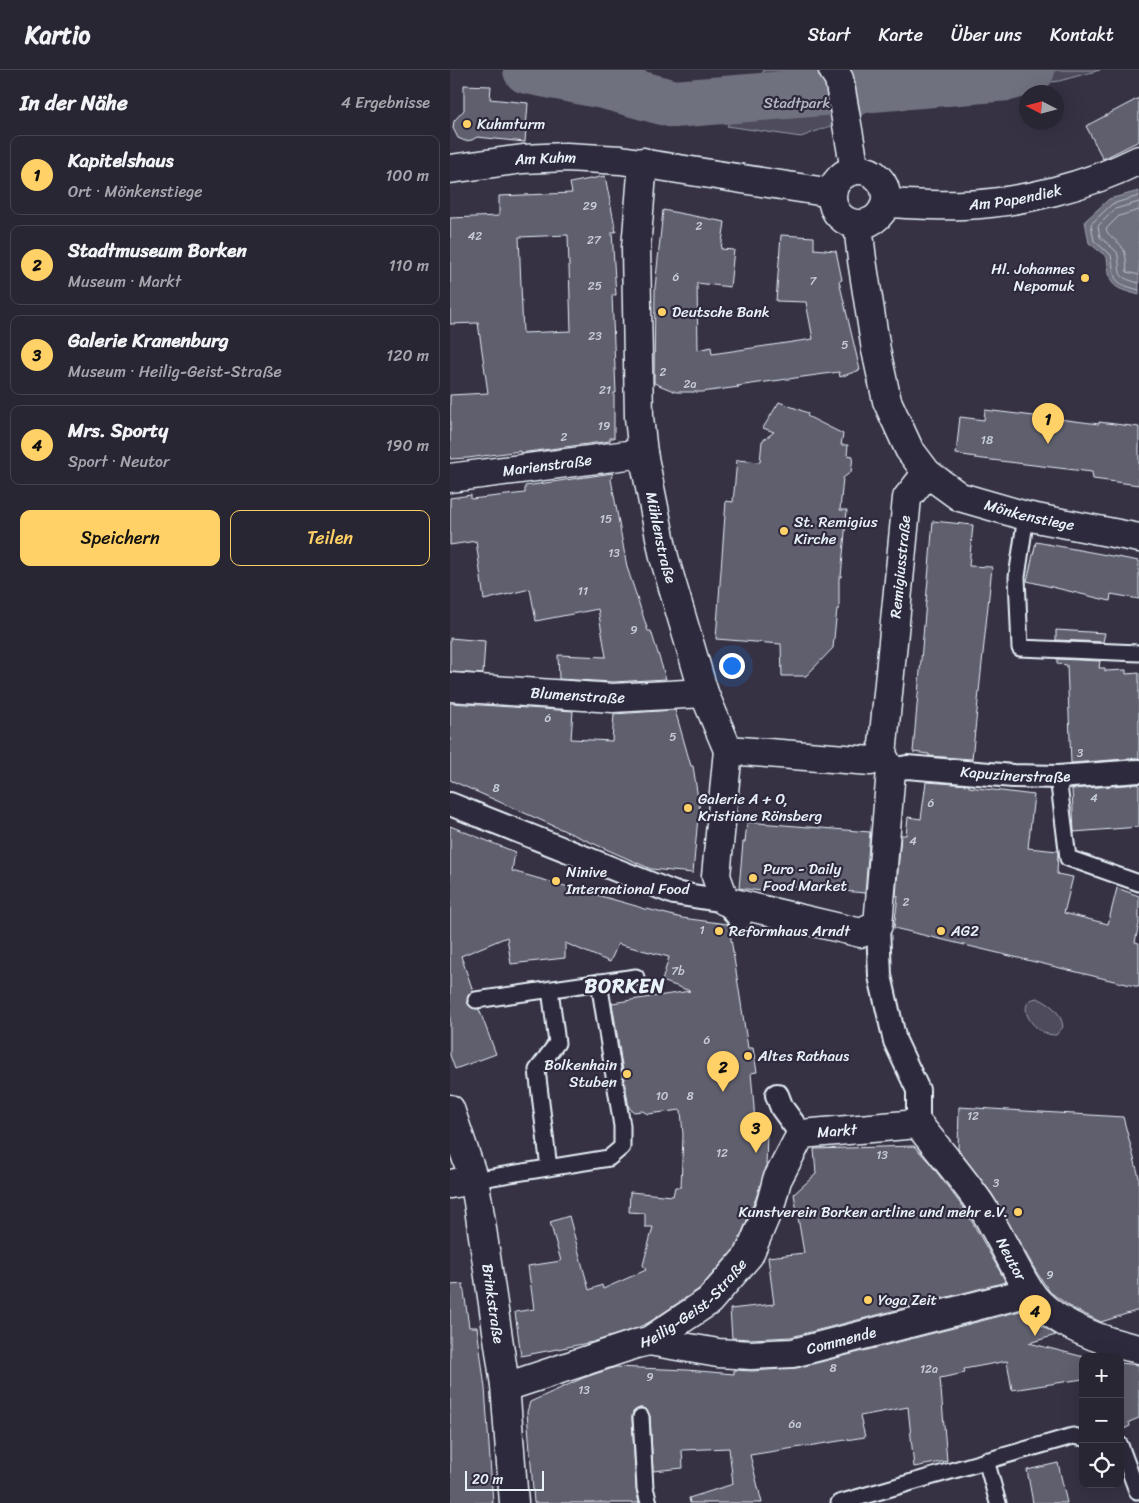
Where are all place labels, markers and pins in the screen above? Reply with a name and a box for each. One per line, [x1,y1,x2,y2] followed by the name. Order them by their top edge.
[477,111,545,137] place label: Kuhmturm
[461,118,473,130] marker: Kuhmturm
[991,256,1075,299] place label: Hl. Johannes Nepomuk
[1079,272,1091,284] marker: Hl. Johannes Nepomuk
[672,299,770,325] place label: Deutsche Bank
[656,306,668,318] marker: Deutsche Bank
[1032,403,1064,444] pin: 1
[794,509,878,552] place label: St. Remigius Kirche
[778,525,790,537] marker: St. Remigius Kirche
[698,786,822,829] place label: Galerie A + O, Kristiane Rönsberg
[682,802,694,814] marker: Galerie A + O, Kristiane Rönsberg
[763,856,847,899] place label: Puro - Daily Food Market
[565,859,690,902] place label: Ninive International Food
[747,872,759,884] marker: Puro - Daily Food Market
[550,875,562,887] marker: Ninive International Food
[729,918,851,944] place label: Reformhaus Arndt
[950,918,979,944] place label: AG2
[713,925,725,937] marker: Reformhaus Arndt
[935,925,947,937] marker: AG2
[757,1043,850,1069] place label: Altes Rathaus
[742,1050,754,1062] marker: Altes Rathaus
[707,1051,739,1092] pin: 2
[544,1052,617,1095] place label: Bolkenhain Stuben
[621,1068,633,1080] marker: Bolkenhain Stuben
[740,1112,772,1153] pin: 3
[738,1199,1008,1225] place label: Kunstverein Borken artline und mehr e.V.
[1012,1206,1024,1218] marker: Kunstverein Borken artline und mehr e.V.
[878,1287,938,1313] place label: Yoga Zeit
[862,1294,874,1306] marker: Yoga Zeit
[1019,1295,1051,1336] pin: 4

